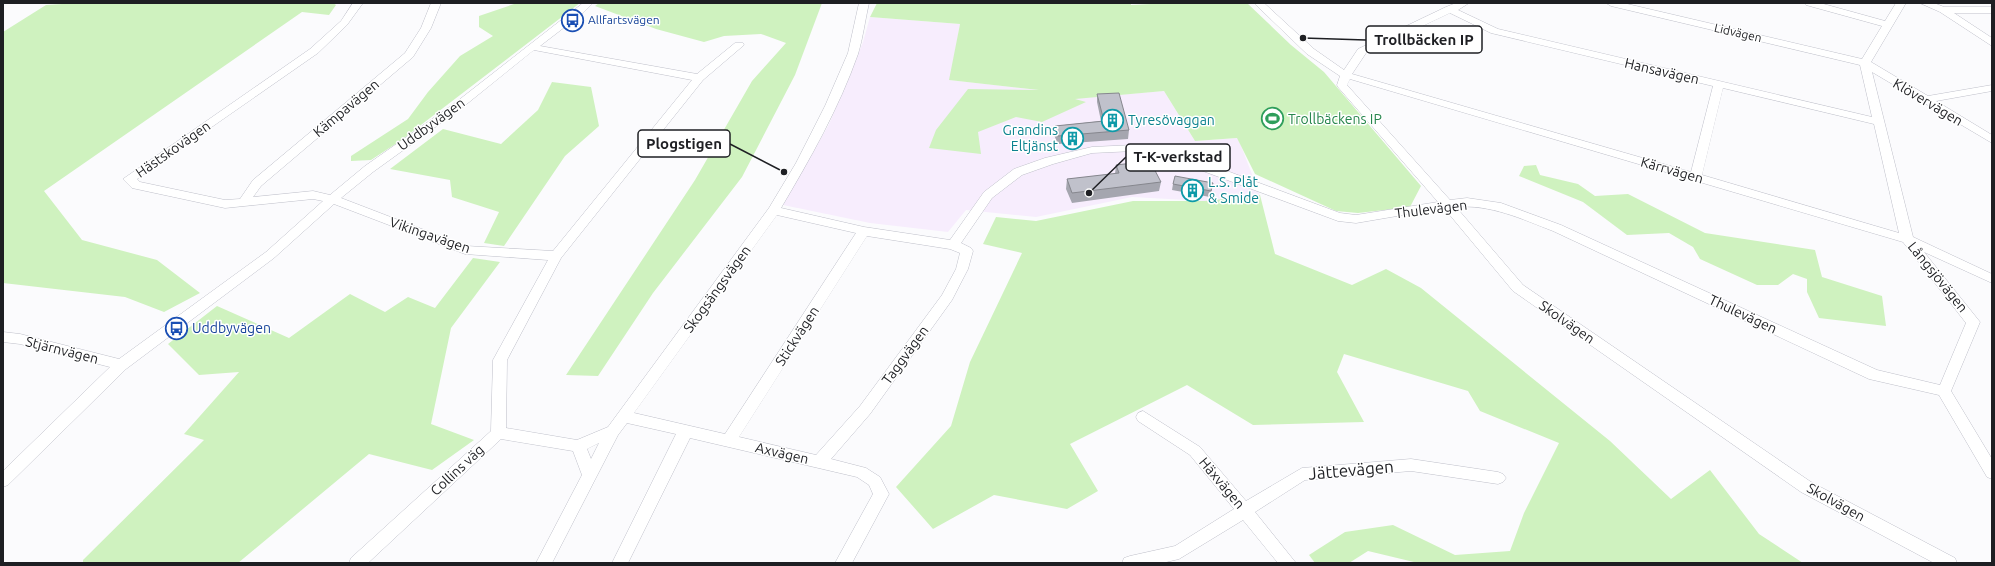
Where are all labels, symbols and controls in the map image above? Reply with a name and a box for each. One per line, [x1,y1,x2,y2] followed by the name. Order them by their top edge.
[559,7,585,33] bus stop icon: Allfartsvägen
[588,13,660,26] place label: Allfartsvägen
[1713,21,1763,44] street label: Lidvägen
[1366,26,1482,53] callout: Trollbäcken IP
[1374,31,1474,48] text: Trollbäcken IP
[1623,55,1701,87] street label: Hansavägen
[1890,75,1966,129] street label: Klövervägen
[310,76,382,140] street label: Kämpavägen
[394,94,468,154] street label: Uddbyvägen
[1260,106,1286,132] sports icon: Trollbäckens IP
[1099,107,1125,133] building icon: Tyresövaggan
[1288,111,1382,127] place label: Trollbäckens IP
[1128,112,1215,128] place label: Tyresövaggan
[133,117,213,181] street label: Hästskovägen
[1003,122,1058,154] place label: Grandins Eltjänst
[1060,125,1086,151] building icon: Grandins Eltjänst
[638,130,730,157] callout: Plogstigen
[646,135,722,152] text: Plogstigen
[1126,144,1230,171] callout: T-K-verkstad
[1134,148,1222,165] text: T-K-verkstad
[1639,153,1705,187] street label: Kärrvägen
[1208,174,1259,206] place label: L.S. Plåt & Smide
[1179,177,1205,203] building icon: L.S. Plåt & Smide
[1394,197,1468,221] street label: Thulevägen
[388,214,472,256] street label: Vikingavägen
[1905,239,1971,315] street label: Långsjövägen
[680,242,754,336] street label: Skogsängsvägen
[1707,291,1779,337] street label: Thulevägen
[1536,297,1598,347] street label: Skolvägen
[772,303,822,369] street label: Stickvägen
[164,315,190,341] bus stop icon: Uddbyvägen
[192,320,271,336] place label: Uddbyvägen
[878,323,932,387] street label: Taggvägen
[24,333,100,367] street label: Stjärnvägen
[754,439,810,467] street label: Axvägen
[427,441,487,499] street label: Collins väg
[1196,454,1248,512] street label: Häxvägen
[1307,456,1394,483] street label: Jättevägen
[1804,480,1868,524] street label: Skolvägen

